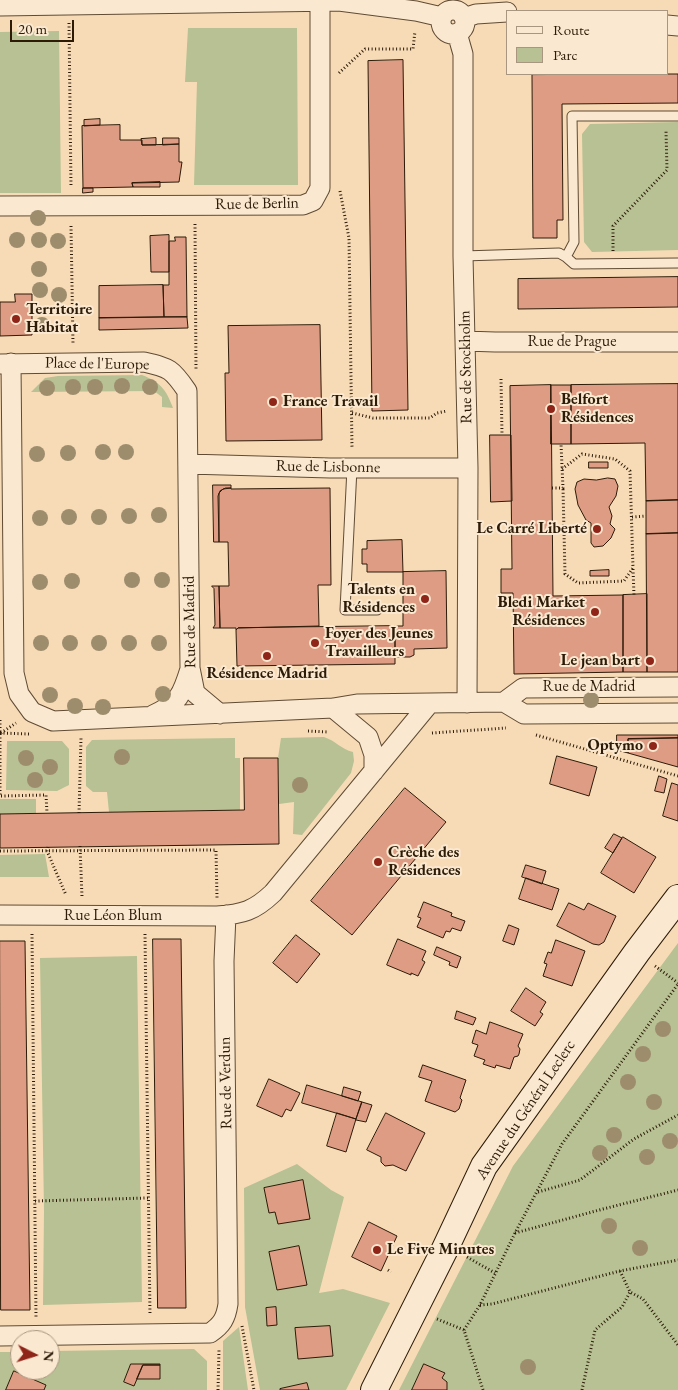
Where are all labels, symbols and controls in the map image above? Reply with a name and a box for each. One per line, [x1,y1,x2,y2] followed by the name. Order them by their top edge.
[12,10,76,42] scale bar
[506,10,668,75] legend
[18,19,47,38] text: 20 m
[553,20,590,39] text: Route
[553,45,578,64] text: Parc
[215,194,299,214] street label: Rue de Berlin
[26,300,92,338] place label: Territoire Habitat
[455,310,477,424] street label: Rue de Stockholm
[10,313,22,325] marker: Territoire Habitat
[527,332,617,352] street label: Rue de Prague
[45,353,149,375] street label: Place de l'Europe
[561,390,634,428] place label: Belfort Résidences
[283,392,378,412] place label: France Travail
[267,396,279,408] marker: France Travail
[545,403,557,415] marker: Belfort Résidences
[276,456,380,478] street label: Rue de Lisbonne
[476,519,587,539] place label: Le Carré Liberté
[591,523,603,535] marker: Le Carré Liberté
[180,575,200,669] street label: Rue de Madrid
[342,580,415,618] place label: Talents en Résidences
[419,593,431,605] marker: Talents en Résidences
[498,593,585,631] place label: Bledi Market Résidences
[589,606,601,618] marker: Bledi Market Résidences
[325,624,433,662] place label: Foyer des Jeunes Travailleurs
[309,637,321,649] marker: Foyer des Jeunes Travailleurs
[261,650,273,662] marker: Résidence Madrid
[561,651,640,671] place label: Le jean bart
[644,655,656,667] marker: Le jean bart
[206,664,328,684] place label: Résidence Madrid
[543,677,635,697] street label: Rue de Madrid
[587,736,643,756] place label: Optymo
[647,740,659,752] marker: Optymo
[388,843,461,881] place label: Crèche des Résidences
[372,856,384,868] marker: Crèche des Résidences
[64,906,162,926] street label: Rue Léon Blum
[216,1037,236,1129] street label: Rue de Verdun
[472,1037,580,1183] street label: Avenue du Général Leclerc
[387,1240,494,1260] place label: Le Five Minutes
[371,1244,383,1256] marker: Le Five Minutes
[10,1330,60,1380] north arrow
[39,1350,58,1363] text: N

